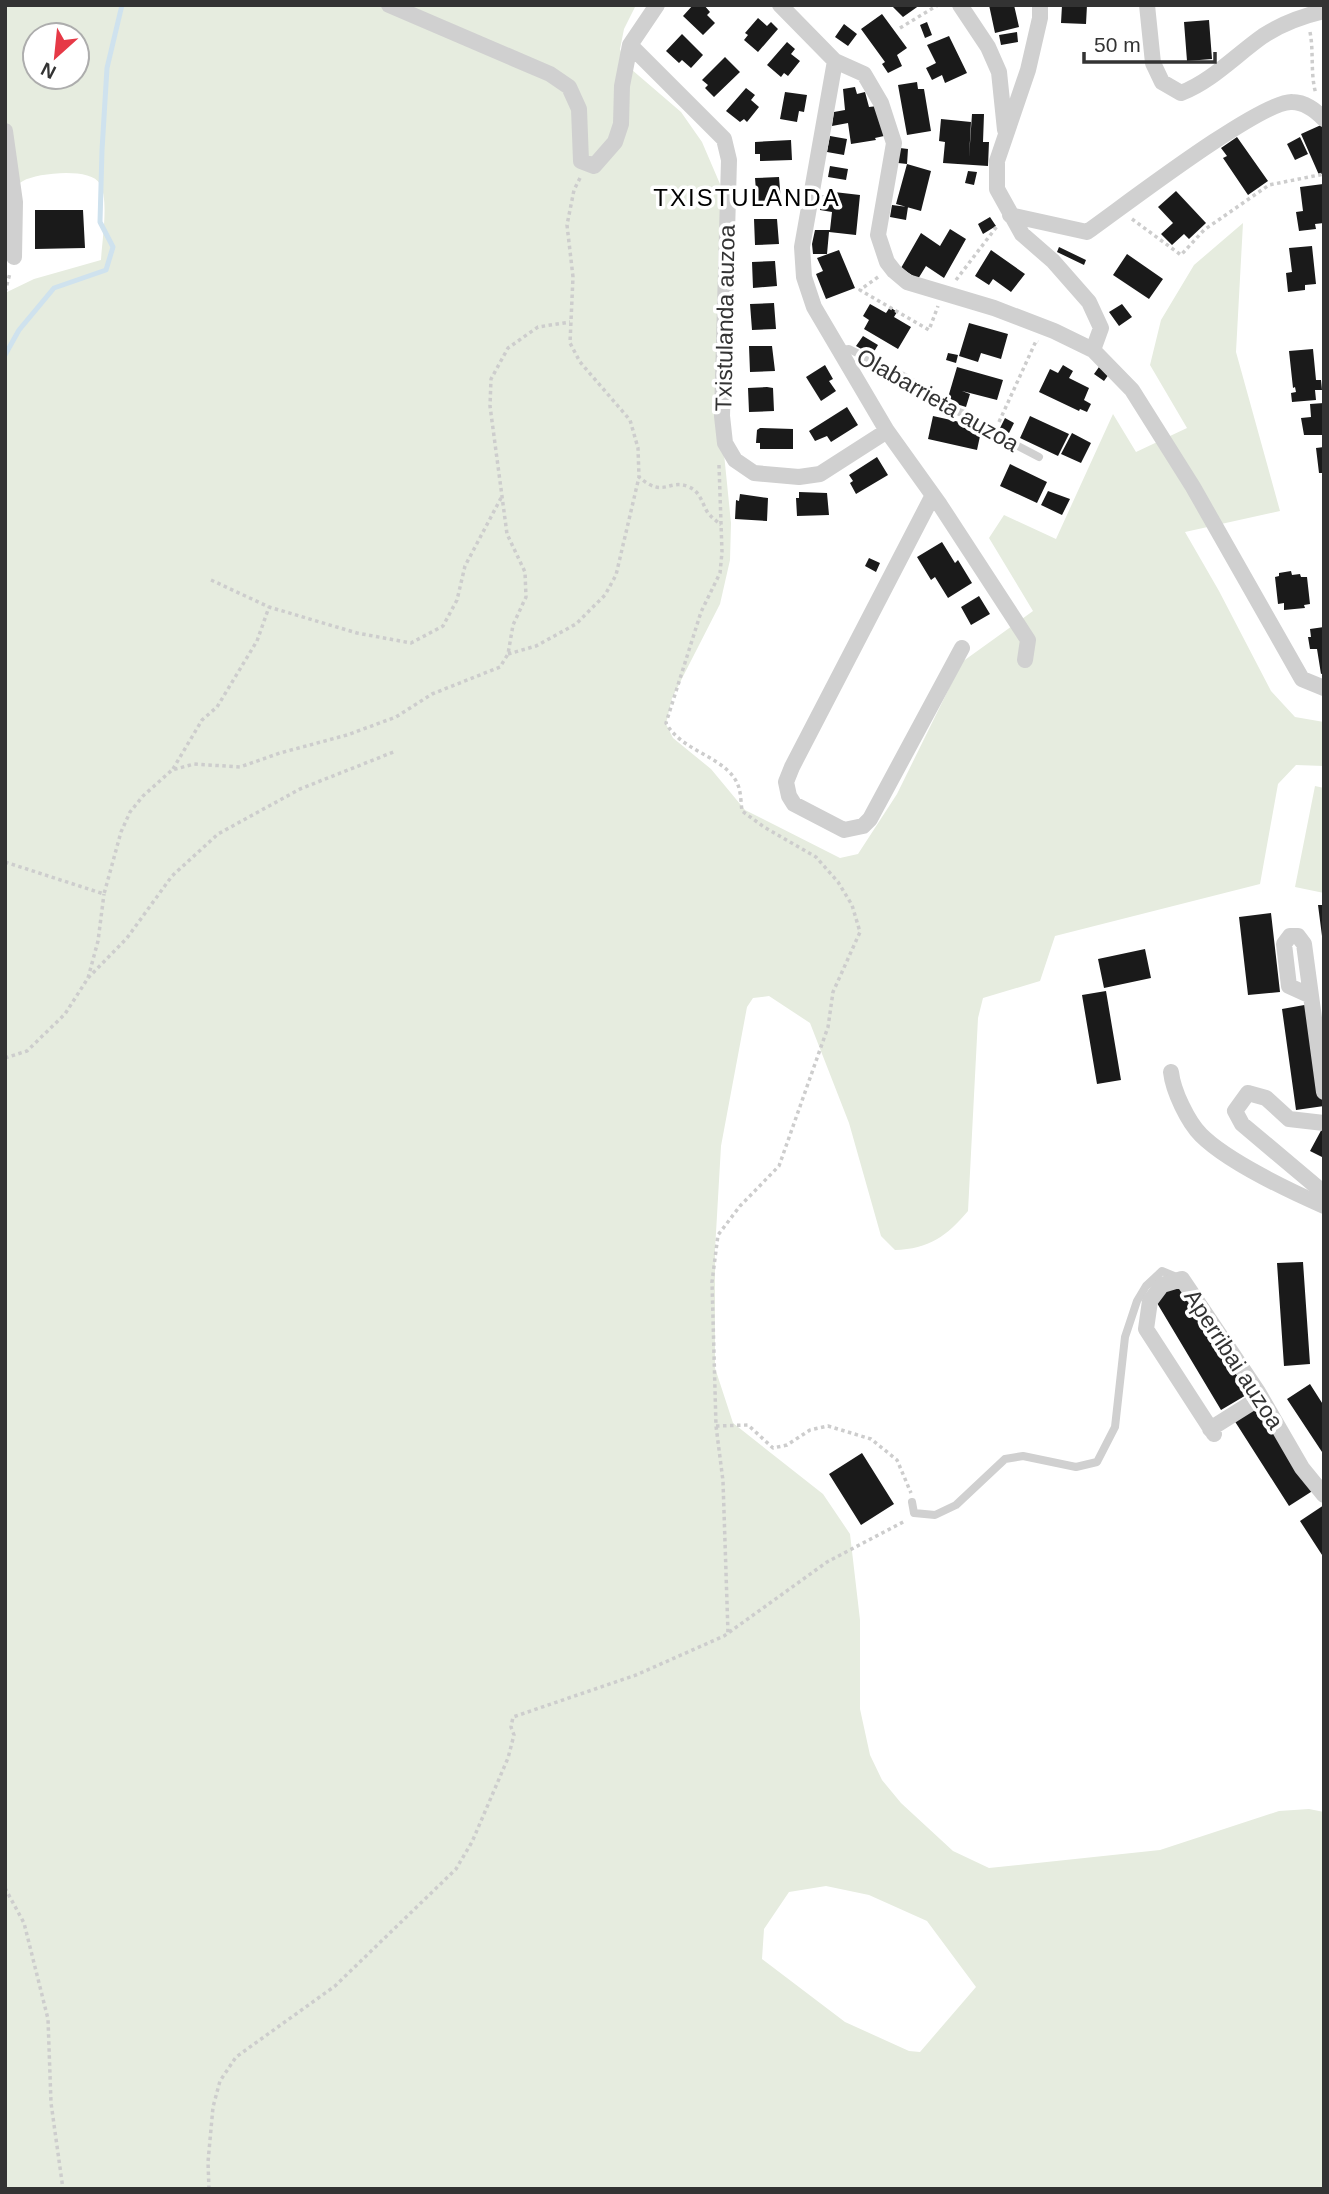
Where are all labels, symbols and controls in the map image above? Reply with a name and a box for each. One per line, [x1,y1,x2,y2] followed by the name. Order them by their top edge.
[21,21,91,91] north arrow
[1084,21,1215,65] scale bar
[1094,33,1141,56] text: 50 m
[38,58,59,83] text: N
[653,184,841,211] district label: TXISTULANDA
[710,224,740,412] street label: Txistulanda auzoa
[852,343,1024,457] street label: Olabarrieta auzoa
[1179,1284,1289,1434] street label: Aperribai auzoa

